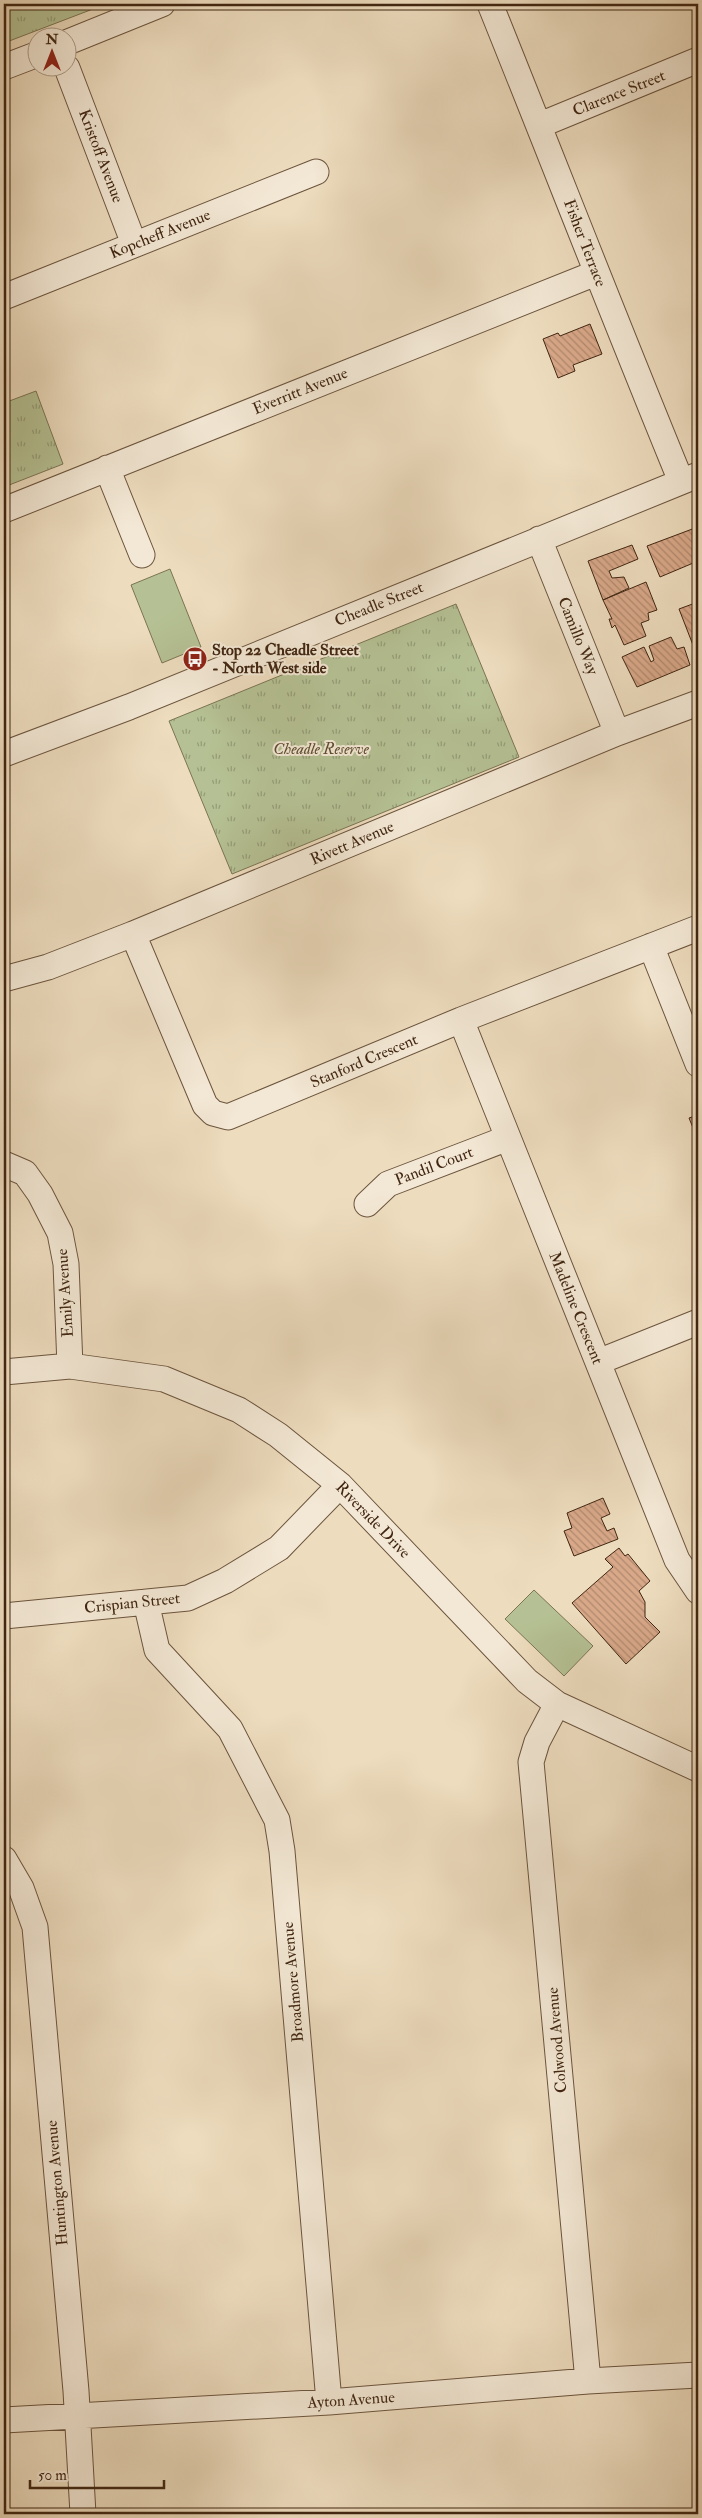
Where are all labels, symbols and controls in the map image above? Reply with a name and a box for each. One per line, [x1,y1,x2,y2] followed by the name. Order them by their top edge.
[28,28,78,78] north arrow
[45,31,59,48] text: N
[570,65,668,121] street label: Clarence Street
[74,106,128,206] street label: Kristoff Avenue
[559,196,611,290] street label: Fisher Terrace
[107,205,214,264] street label: Kopcheff Avenue
[250,363,351,419] street label: Everritt Avenue
[332,577,426,631] street label: Cheadle Street
[553,594,603,679] street label: Camillo Way
[212,640,359,678] place label: Stop 22 Cheadle Street - North West side
[182,646,208,672] bus stop icon: Stop 22 Cheadle Street - North West side
[273,739,369,759] park label: Cheadle Reserve
[307,816,397,870] street label: Rivett Avenue
[307,1029,421,1093] street label: Stanford Crescent
[392,1142,476,1190] street label: Pandil Court
[52,1248,78,1338] street label: Emily Avenue
[544,1249,608,1367] street label: Madeline Crescent
[331,1477,415,1563] street label: Riverside Drive
[83,1588,181,1619] street label: Crispian Street
[278,1921,308,2043] street label: Broadmore Avenue
[542,1986,572,2094] street label: Colwood Avenue
[42,2119,72,2247] street label: Huntington Avenue
[306,2387,396,2413] street label: Ayton Avenue
[30,2458,164,2490] scale bar
[38,2466,67,2485] text: 50 m

